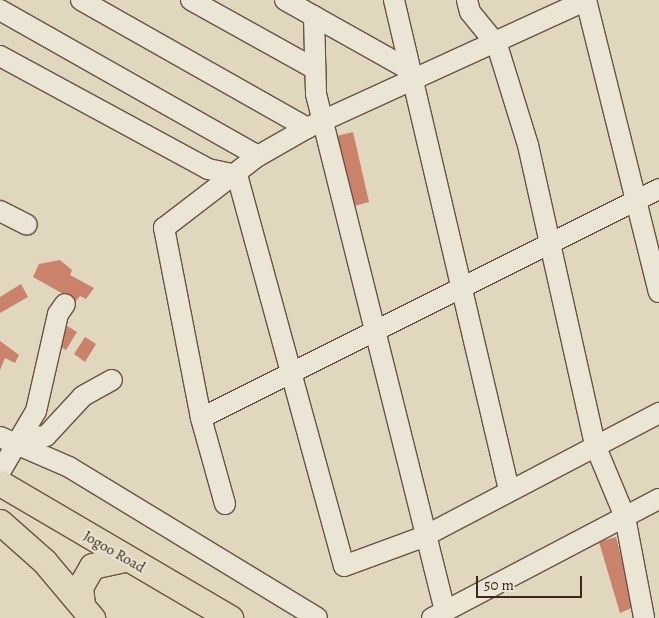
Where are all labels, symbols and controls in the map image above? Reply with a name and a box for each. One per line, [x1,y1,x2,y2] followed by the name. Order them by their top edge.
[80,527,148,577] street label: Jogoo Road
[479,566,585,598] scale bar
[484,575,514,595] text: 50 m

